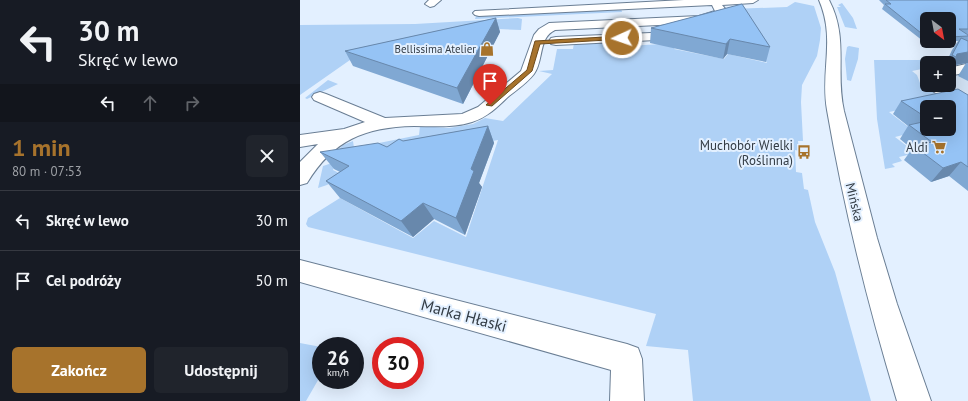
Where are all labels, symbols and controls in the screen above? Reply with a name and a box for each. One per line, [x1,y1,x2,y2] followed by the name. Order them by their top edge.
[78,12,139,49] text: 30 m
[920,12,956,48] north arrow
[920,12,956,136] map controls
[12,16,64,68] icon: left
[601,17,643,59] position arrow
[479,41,495,57] shop icon: Bellissima Atelier
[394,42,476,56] place label: Bellissima Atelier
[78,48,178,71] text: Skręć w lewo
[920,56,956,92] button: +
[473,64,507,105] pin
[479,70,501,92] icon: arrive
[97,92,119,114] icon: left
[139,92,161,114] icon: ahead
[181,92,203,114] icon: right
[920,100,956,136] button: −
[12,132,71,163] text: 1 min
[246,135,288,177] button: close
[700,137,793,169] place label: Muchobór Wielki (Roślinna)
[906,139,928,156] place label: Aldi
[931,139,947,155] supermarket icon: Aldi
[796,144,812,160] bus stop icon: Muchobór Wielki (Roślinna)
[12,163,82,180] text: 80 m · 07:53
[842,181,867,223] street label: Mińska
[12,210,34,232] icon: left
[46,211,129,230] text: Skręć w lewo
[255,211,288,230] text: 30 m
[12,270,34,292] icon: arrive
[46,271,121,290] text: Cel podróży
[255,271,288,290] text: 50 m
[419,294,509,336] street label: Marka Hłaski
[372,337,424,389] speed limit sign: 30
[327,345,349,371] text: 26
[12,347,146,393] button: Zakończ
[154,347,288,393] button: Udostępnij
[327,366,349,379] text: km/h

